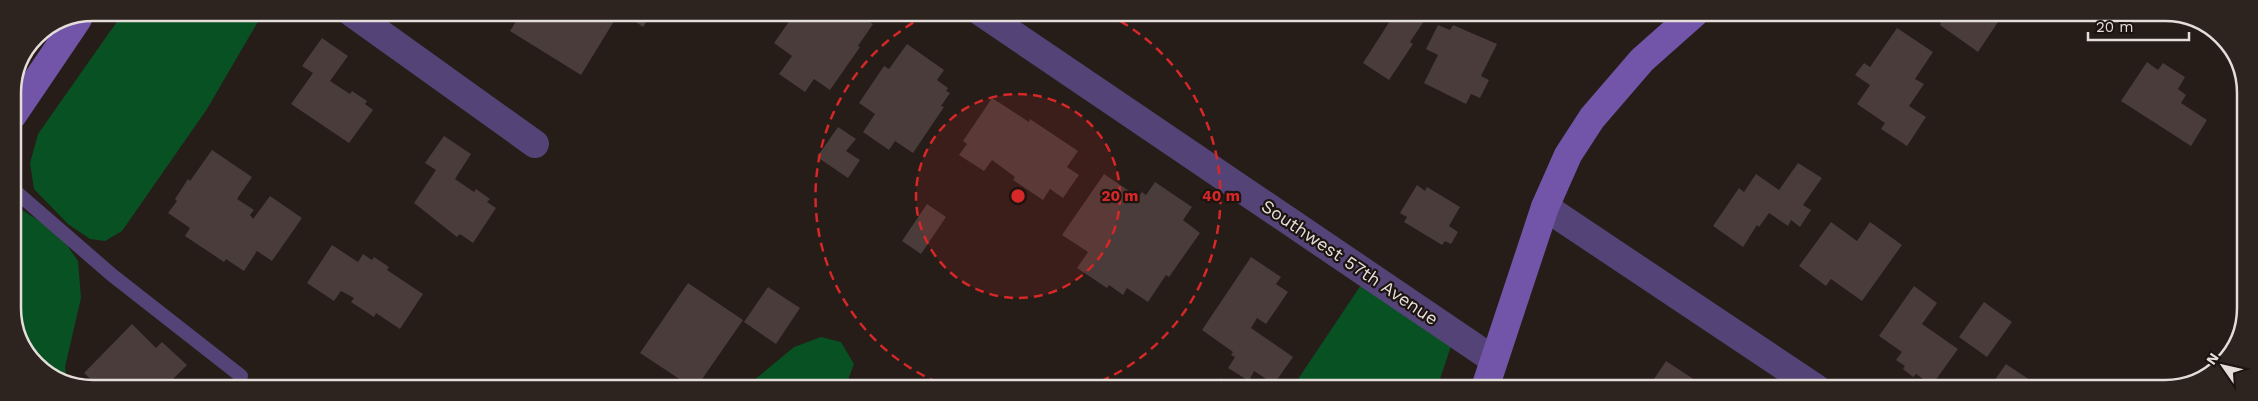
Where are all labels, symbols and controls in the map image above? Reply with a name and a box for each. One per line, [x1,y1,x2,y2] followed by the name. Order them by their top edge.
[2088,10,2189,42] scale bar
[2096,18,2134,36] text: 20 m
[1009,187,1027,205] centre of rings
[1101,187,1139,205] text: 20 m
[1202,187,1240,205] text: 40 m
[1258,195,1442,329] street label: Southwest 57th Avenue
[2198,341,2248,391] north arrow
[2203,350,2222,368] text: N

